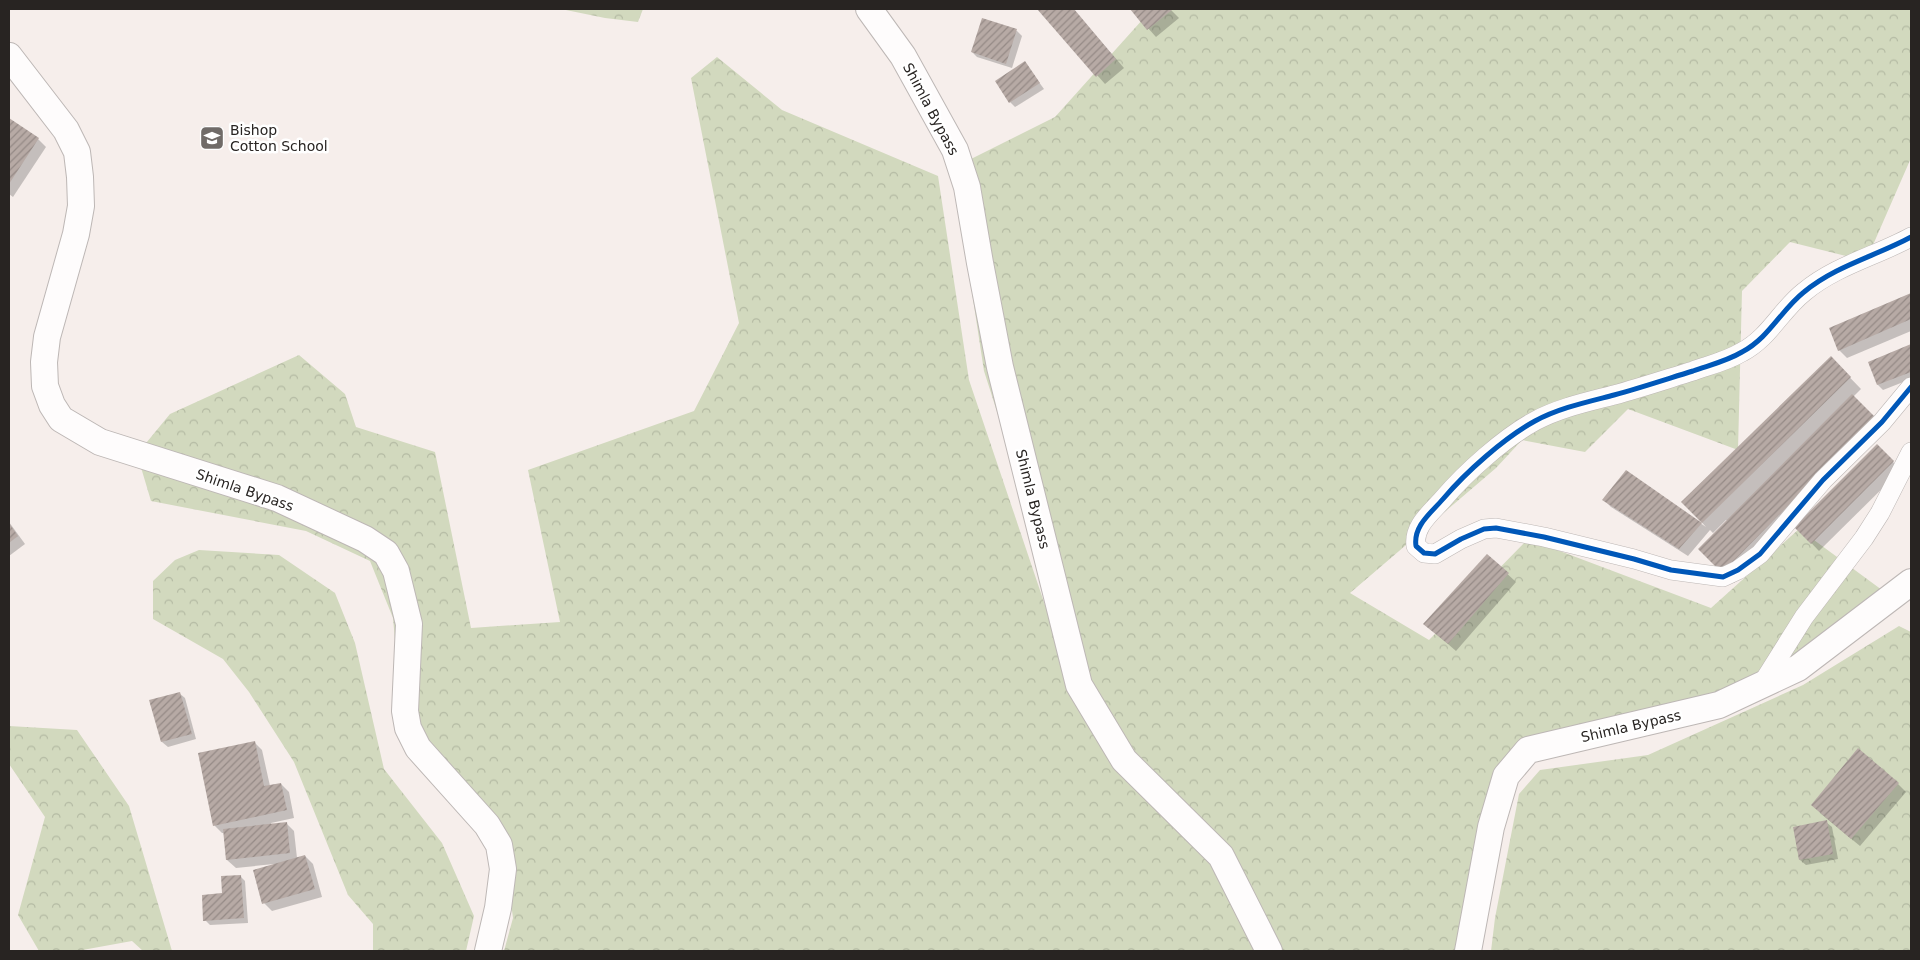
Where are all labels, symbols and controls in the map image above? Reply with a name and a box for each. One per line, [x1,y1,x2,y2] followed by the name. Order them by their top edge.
[900,60,962,158] street label: Shimla Bypass
[230,122,328,154] place label: Bishop Cotton School
[199,125,225,151] school or university icon: Bishop Cotton School
[1013,448,1053,550] street label: Shimla Bypass
[194,466,296,514] street label: Shimla Bypass
[1579,707,1683,745] street label: Shimla Bypass

